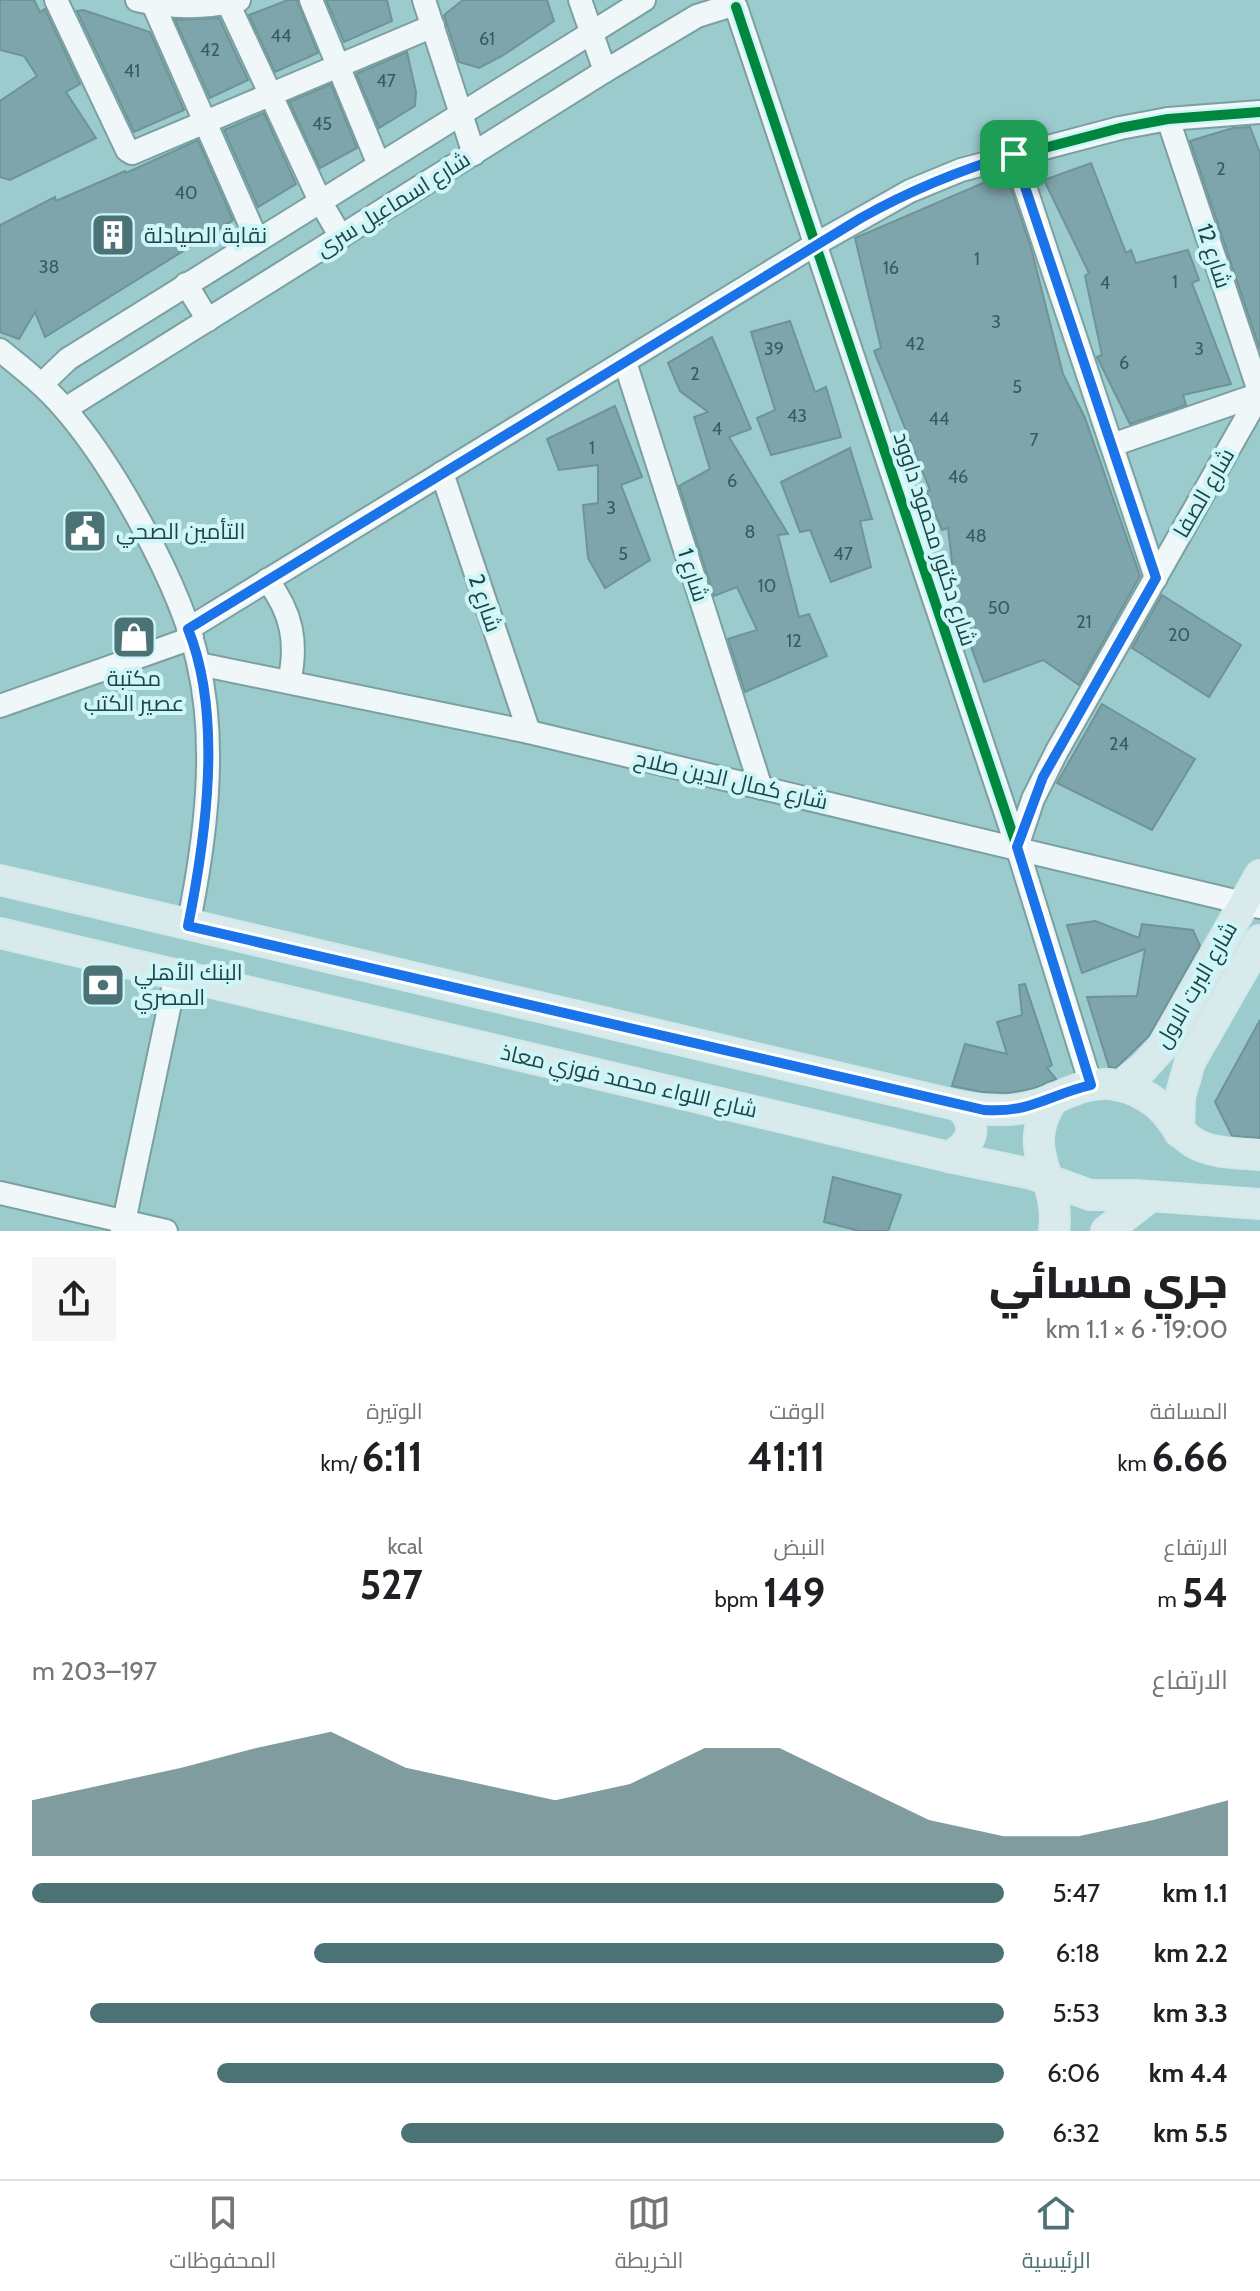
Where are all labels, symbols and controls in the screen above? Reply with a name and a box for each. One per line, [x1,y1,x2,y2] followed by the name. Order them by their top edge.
[271,25,291,47] house number: 44
[479,28,495,50] house number: 61
[200,39,220,61] house number: 42
[124,60,140,82] house number: 41
[376,70,396,92] house number: 47
[312,113,332,135] house number: 45
[980,120,1048,188] pin
[992,132,1036,176] icon: arrive
[311,146,476,263] street label: شارع اسماعيل سرى
[1216,158,1226,180] house number: 2
[175,182,197,204] house number: 40
[89,211,137,259] building icon: نقابة الصيادلة
[1190,220,1237,292] street label: شارع 12
[144,222,267,249] place label: نقابة الصيادلة
[974,248,980,270] house number: 1
[39,256,59,278] house number: 38
[883,257,899,279] house number: 16
[1172,271,1178,293] house number: 1
[1100,272,1110,294] house number: 4
[991,311,1001,333] house number: 3
[905,333,925,355] house number: 42
[764,338,784,360] house number: 39
[1194,338,1204,360] house number: 3
[1119,352,1129,374] house number: 6
[690,363,700,385] house number: 2
[1012,376,1022,398] house number: 5
[787,405,807,427] house number: 43
[929,408,949,430] house number: 44
[712,418,722,440] house number: 4
[887,429,982,650] street label: شارع دكتور محمود داوود
[1029,429,1039,451] house number: 7
[589,437,595,459] house number: 1
[1168,443,1241,543] street label: شارع الصفا
[948,466,968,488] house number: 46
[727,470,737,492] house number: 6
[606,497,616,519] house number: 3
[61,507,109,555] public building icon: التأمين الصحي
[116,518,245,548] place label: التأمين الصحي
[745,521,755,543] house number: 8
[965,525,987,547] house number: 48
[618,543,628,565] house number: 5
[833,543,853,565] house number: 47
[671,545,714,606] street label: شارع 1
[462,571,507,636] street label: شارع 2
[758,575,776,597] house number: 10
[988,597,1010,619] house number: 50
[1076,611,1092,633] house number: 21
[110,613,158,661] shop icon: مكتبة عصير الكتب
[1168,624,1190,646] house number: 20
[786,630,802,652] house number: 12
[84,665,184,717] place label: مكتبة عصير الكتب
[1109,733,1129,755] house number: 24
[631,745,830,816] street label: شارع كمال الدين صلاح
[1149,917,1244,1054] street label: شارع البرت الاول
[134,959,243,1014] place label: البنك الأهلي المصري
[79,961,127,1009] bank icon: البنك الأهلي المصري
[497,1038,760,1127] street label: شارع اللواء محمد فوزي معاذ
[989,1256,1228,1309] text: جري مسائي
[32,1257,116,1341] button: share
[1046,1313,1228,1345] text: 19:00 · 6 × 1.1 km
[366,1398,423,1425] text: الوتيرة
[769,1398,825,1425] text: الوقت
[1150,1398,1228,1425] text: المسافة
[362,1432,423,1481] text: 6:11
[748,1432,825,1481] text: 41:11
[1152,1432,1228,1481] text: 6.66
[321,1450,362,1477] text: /km
[1118,1450,1152,1477] text: km
[388,1533,423,1560] text: kcal
[774,1534,825,1561] text: النبض
[1164,1534,1228,1561] text: الارتفاع
[360,1560,423,1609] text: 527
[763,1568,825,1617] text: 149
[1182,1568,1228,1617] text: 54
[715,1586,763,1613] text: bpm
[1157,1586,1182,1613] text: m
[32,1655,157,1687] text: 197–203 m
[1152,1664,1228,1696] text: الارتفاع
[1052,1877,1100,1909] text: 5:47
[1162,1877,1228,1909] text: 1.1 km
[1056,1937,1100,1969] text: 6:18
[1154,1937,1228,1969] text: 2.2 km
[1052,1997,1100,2029] text: 5:53
[1153,1997,1228,2029] text: 3.3 km
[1047,2057,1100,2089] text: 6:06
[1149,2057,1228,2089] text: 4.4 km
[1052,2117,1100,2149] text: 6:32
[1153,2117,1228,2149] text: 5.5 km
[169,2191,276,2281] tab: المحفوظات
[615,2191,683,2281] tab: الخريطة
[1022,2191,1091,2281] tab: الرئيسية

